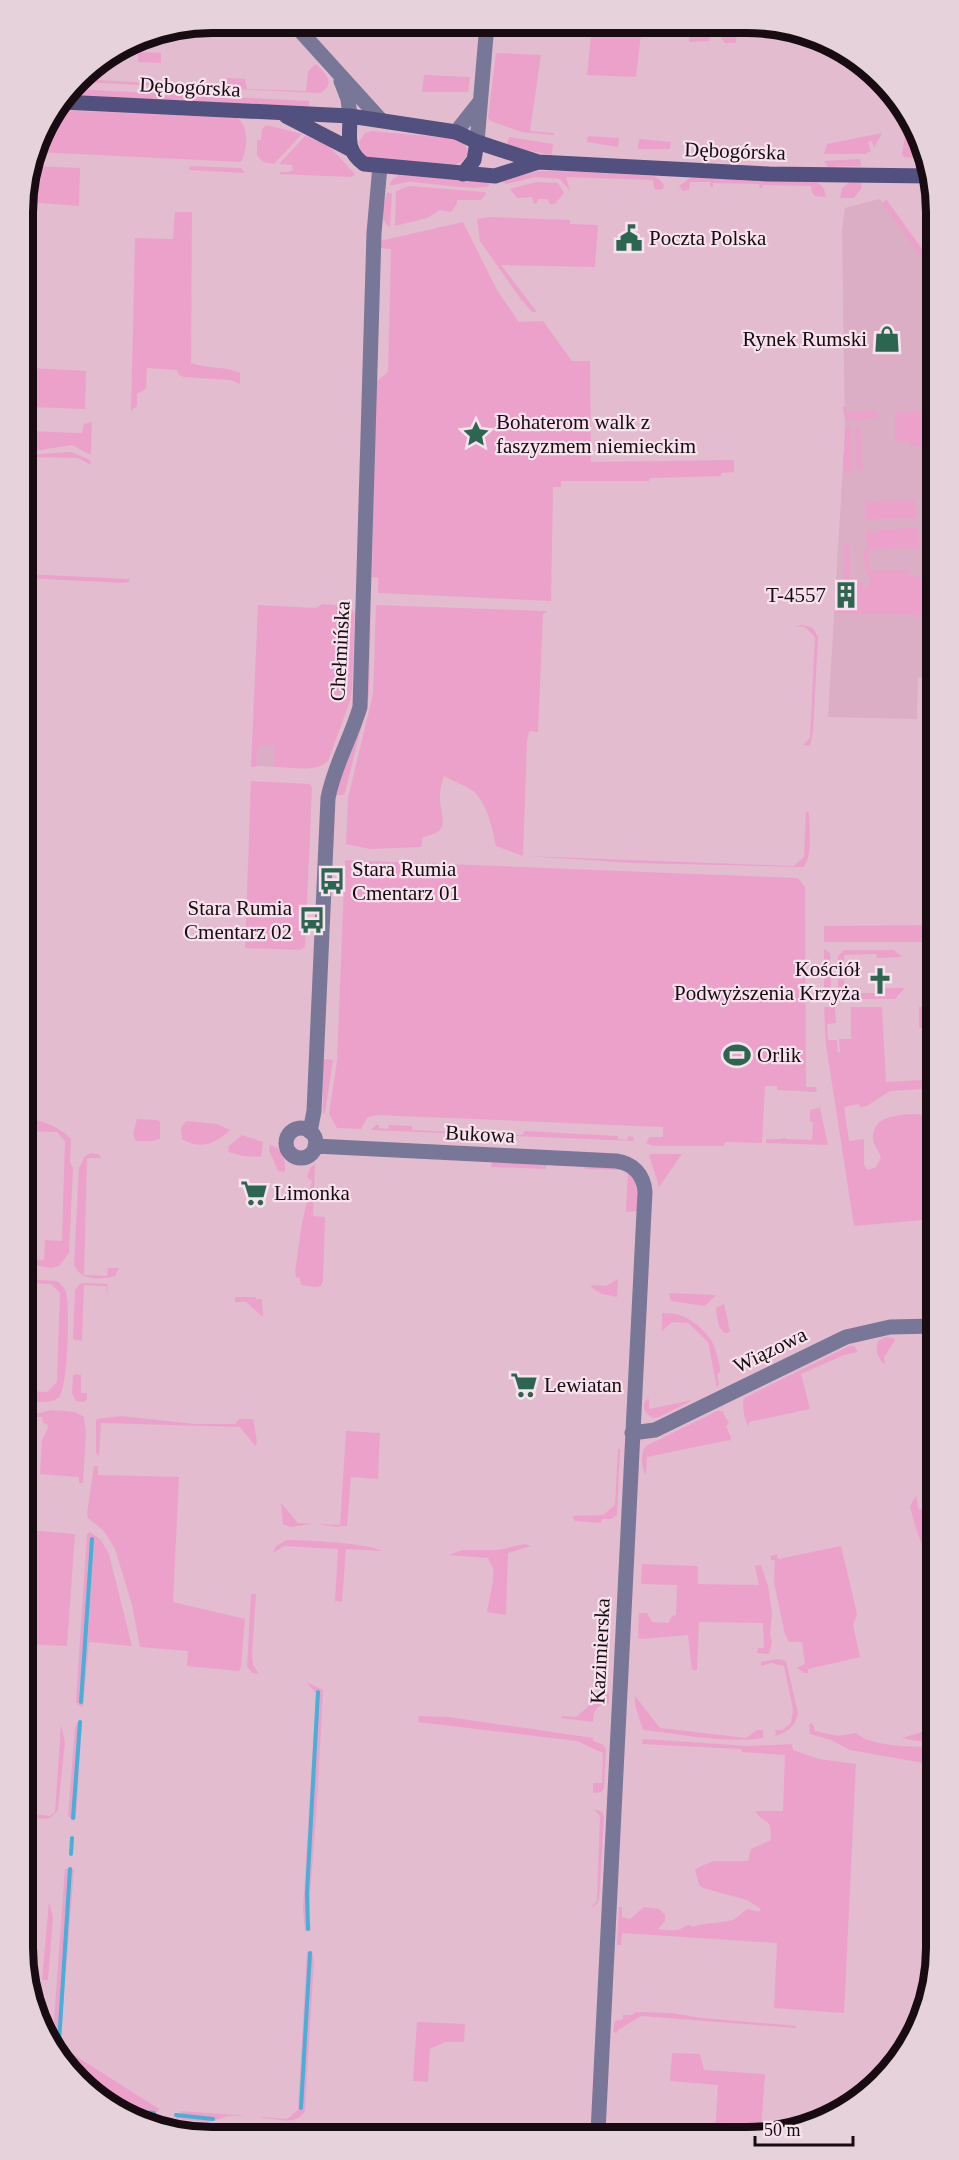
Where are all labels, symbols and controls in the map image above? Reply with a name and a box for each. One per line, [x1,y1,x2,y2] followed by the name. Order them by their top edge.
[139,72,242,102] street label: Dębogórska
[684,137,787,165] street label: Dębogórska
[614,223,644,253] public building icon: Poczta Polska
[649,226,767,250] place label: Poczta Polska
[872,324,902,354] shop icon: Rynek Rumski
[742,327,867,351] place label: Rynek Rumski
[496,410,696,458] place label: Bohaterom walk z faszyzmem niemieckim
[461,419,491,449] place icon: Bohaterom walk z faszyzmem niemieckim
[831,580,861,610] building icon: T-4557
[766,583,826,607] place label: T-4557
[325,600,355,702] street label: Chełmińska
[352,857,460,905] place label: Stara Rumia Cmentarz 01
[317,866,347,896] bus stop icon: Stara Rumia Cmentarz 01
[184,896,293,944] place label: Stara Rumia Cmentarz 02
[297,905,327,935] bus stop icon: Stara Rumia Cmentarz 02
[674,957,861,1005] place label: Kościół Podwyższenia Krzyża
[865,966,895,996] church icon: Kościół Podwyższenia Krzyża
[722,1040,752,1070] sports icon: Orlik
[757,1043,802,1067] place label: Orlik
[444,1120,516,1148] street label: Bukowa
[239,1178,269,1208] supermarket icon: Limonka
[274,1181,350,1205] place label: Limonka
[729,1322,811,1378] street label: Wiązowa
[509,1370,539,1400] supermarket icon: Lewiatan
[544,1373,623,1397] place label: Lewiatan
[585,1597,615,1705] street label: Kazimierska
[755,2109,852,2147] scale bar
[764,2120,801,2140] text: 50 m

